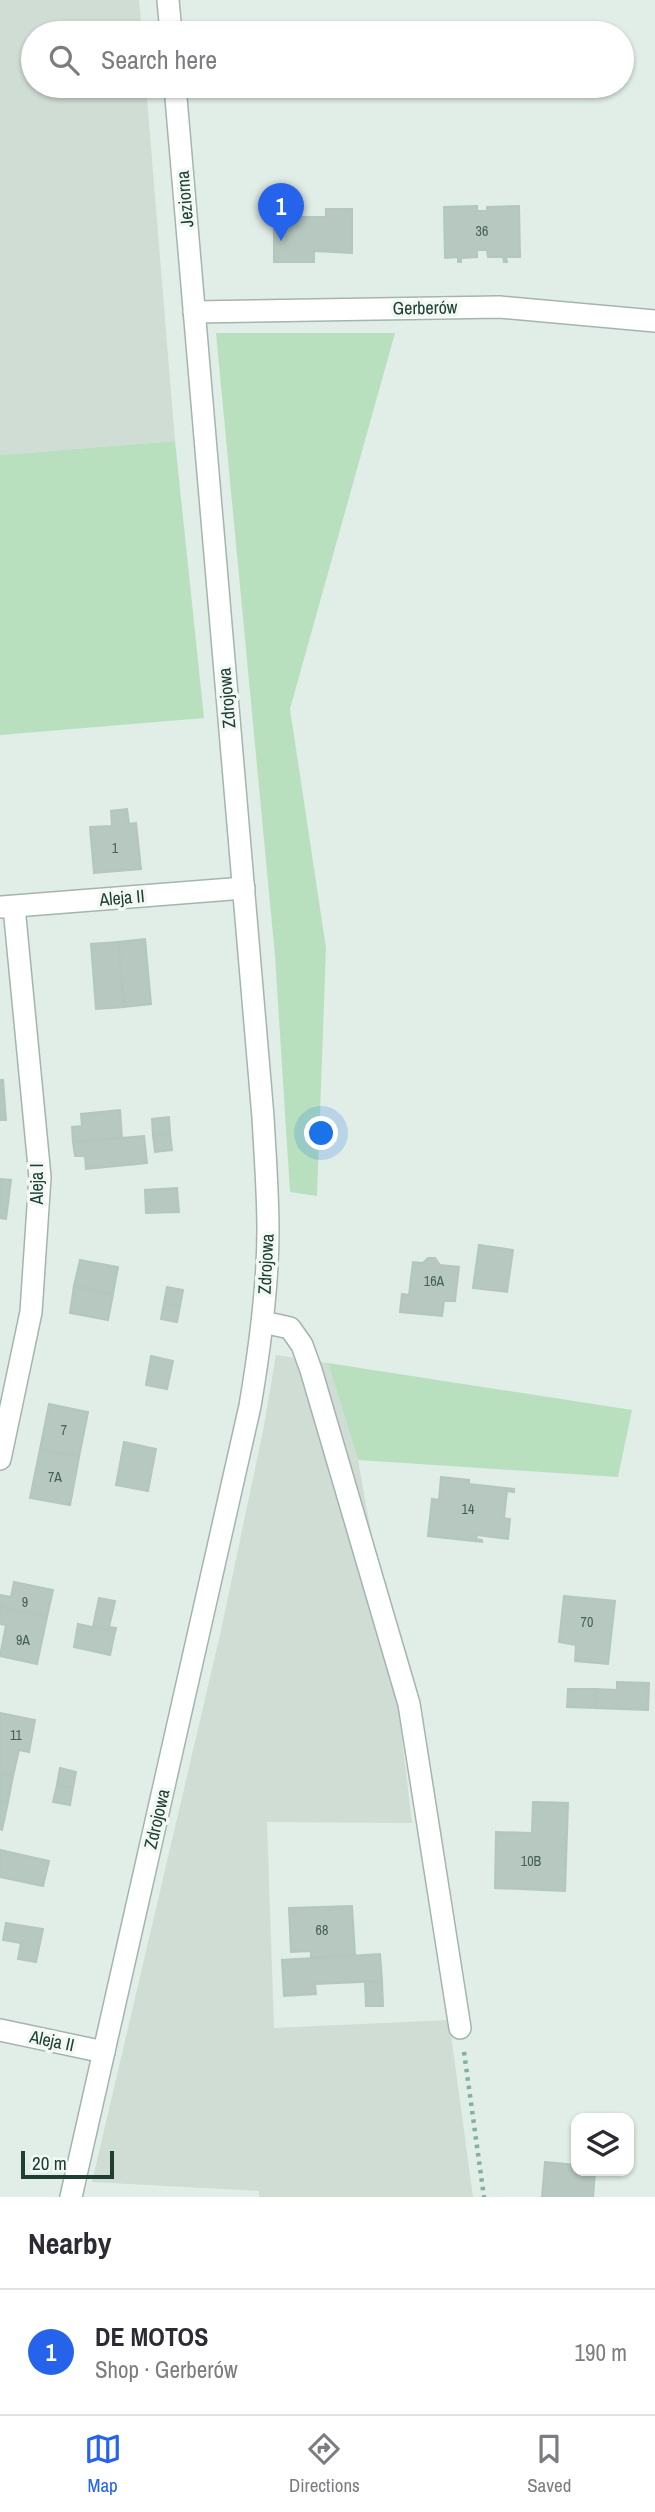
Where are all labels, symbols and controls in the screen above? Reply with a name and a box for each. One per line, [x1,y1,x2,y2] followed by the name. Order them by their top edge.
[21,21,634,98] search box
[45,41,83,79] icon: search
[101,42,217,77] text: Search here
[170,170,199,228] street label: Jeziorna
[258,183,304,241] pin: 1
[476,222,488,240] house number: 36
[392,294,458,321] street label: Gerberów
[211,667,242,729] street label: Zdrojowa
[112,839,119,857] house number: 1
[97,883,146,912] street label: Aleja II
[304,1116,338,1150] your location
[24,1163,49,1206] street label: Aleja I
[251,1233,280,1295] street label: Zdrojowa
[424,1272,445,1290] house number: 16A
[61,1421,67,1439] house number: 7
[48,1468,62,1486] house number: 7A
[462,1500,475,1518] house number: 14
[22,1593,28,1611] house number: 9
[581,1613,593,1631] house number: 70
[16,1631,30,1649] house number: 9A
[10,1726,23,1744] house number: 11
[138,1787,176,1851] street label: Zdrojowa
[521,1852,542,1870] house number: 10B
[316,1921,328,1939] house number: 68
[26,2023,77,2057] street label: Aleja II
[571,2113,634,2176] map controls
[571,2113,634,2176] button: layers
[21,2148,114,2180] scale bar
[32,2150,67,2176] text: 20 m
[28,2223,111,2263] text: Nearby
[95,2319,208,2354] text: DE MOTOS
[46,2337,56,2368] text: 1
[575,2337,627,2368] text: 190 m
[95,2354,238,2385] text: Shop · Gerberów
[84,2430,122,2498] tab: Map
[289,2430,360,2498] tab: Directions
[527,2430,571,2498] tab: Saved

